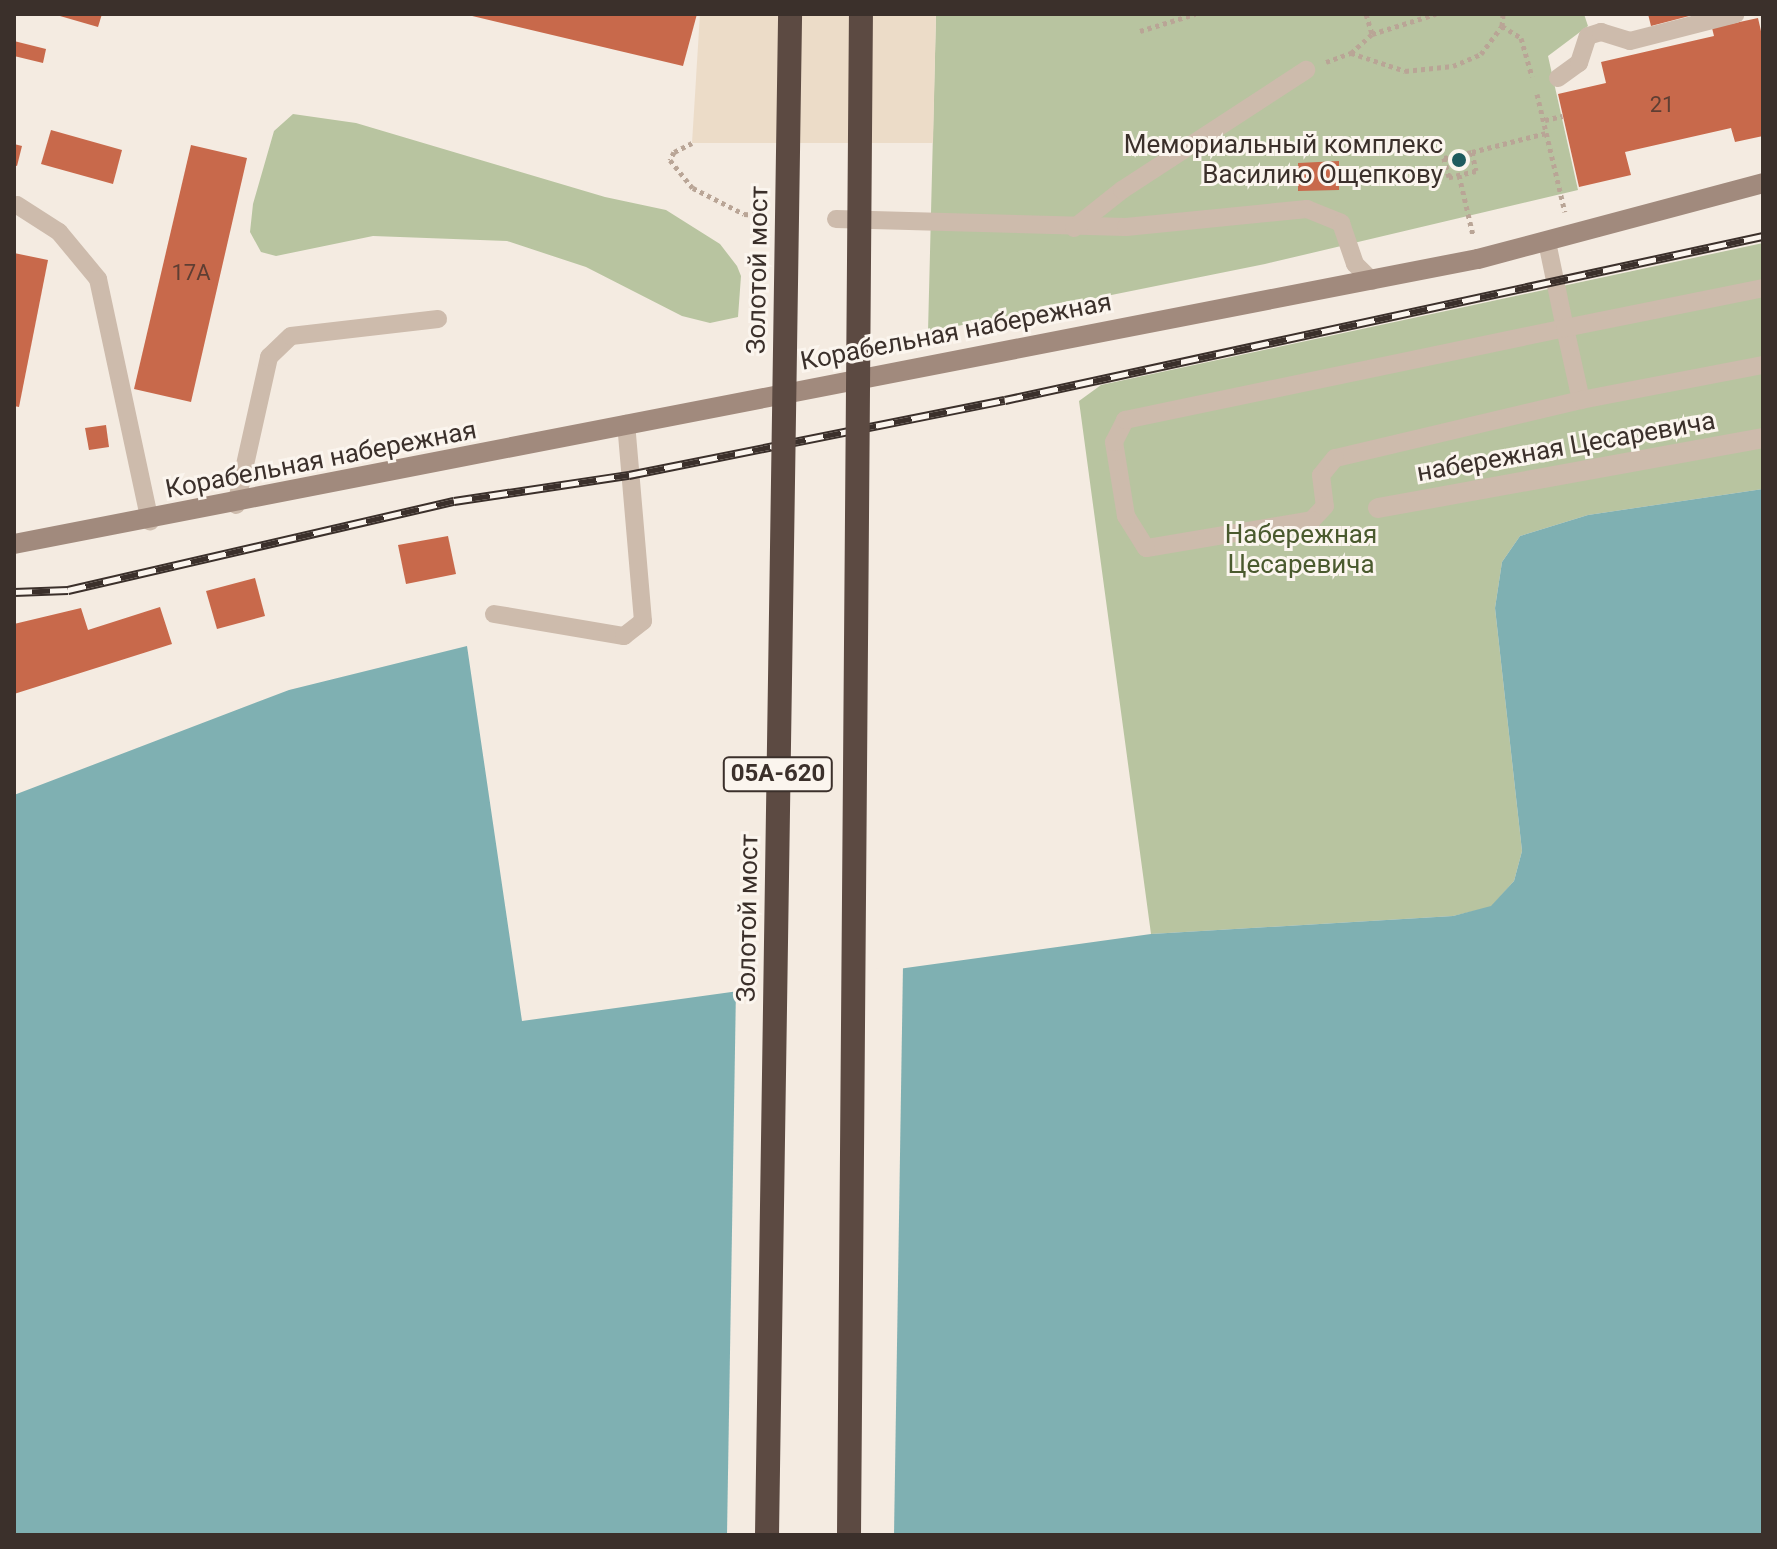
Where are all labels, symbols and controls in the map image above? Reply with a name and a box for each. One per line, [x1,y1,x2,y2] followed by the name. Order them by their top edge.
[1650,92,1674,118] house number: 21
[1124,129,1443,190] place label: Мемориальный комплекс Василию Ощепкову
[1450,151,1468,169] marker: Мемориальный комплекс Василию Ощепкову
[741,186,775,354] street label: Золотой мост
[171,260,211,286] house number: 17А
[798,287,1114,377] street label: Корабельная набережная
[1414,405,1718,489] street label: набережная Цесаревича
[163,415,479,505] street label: Корабельная набережная
[1225,519,1377,580] park label: Набережная Цесаревича
[722,754,834,794] road number: 05А-620
[731,834,765,1002] street label: Золотой мост

